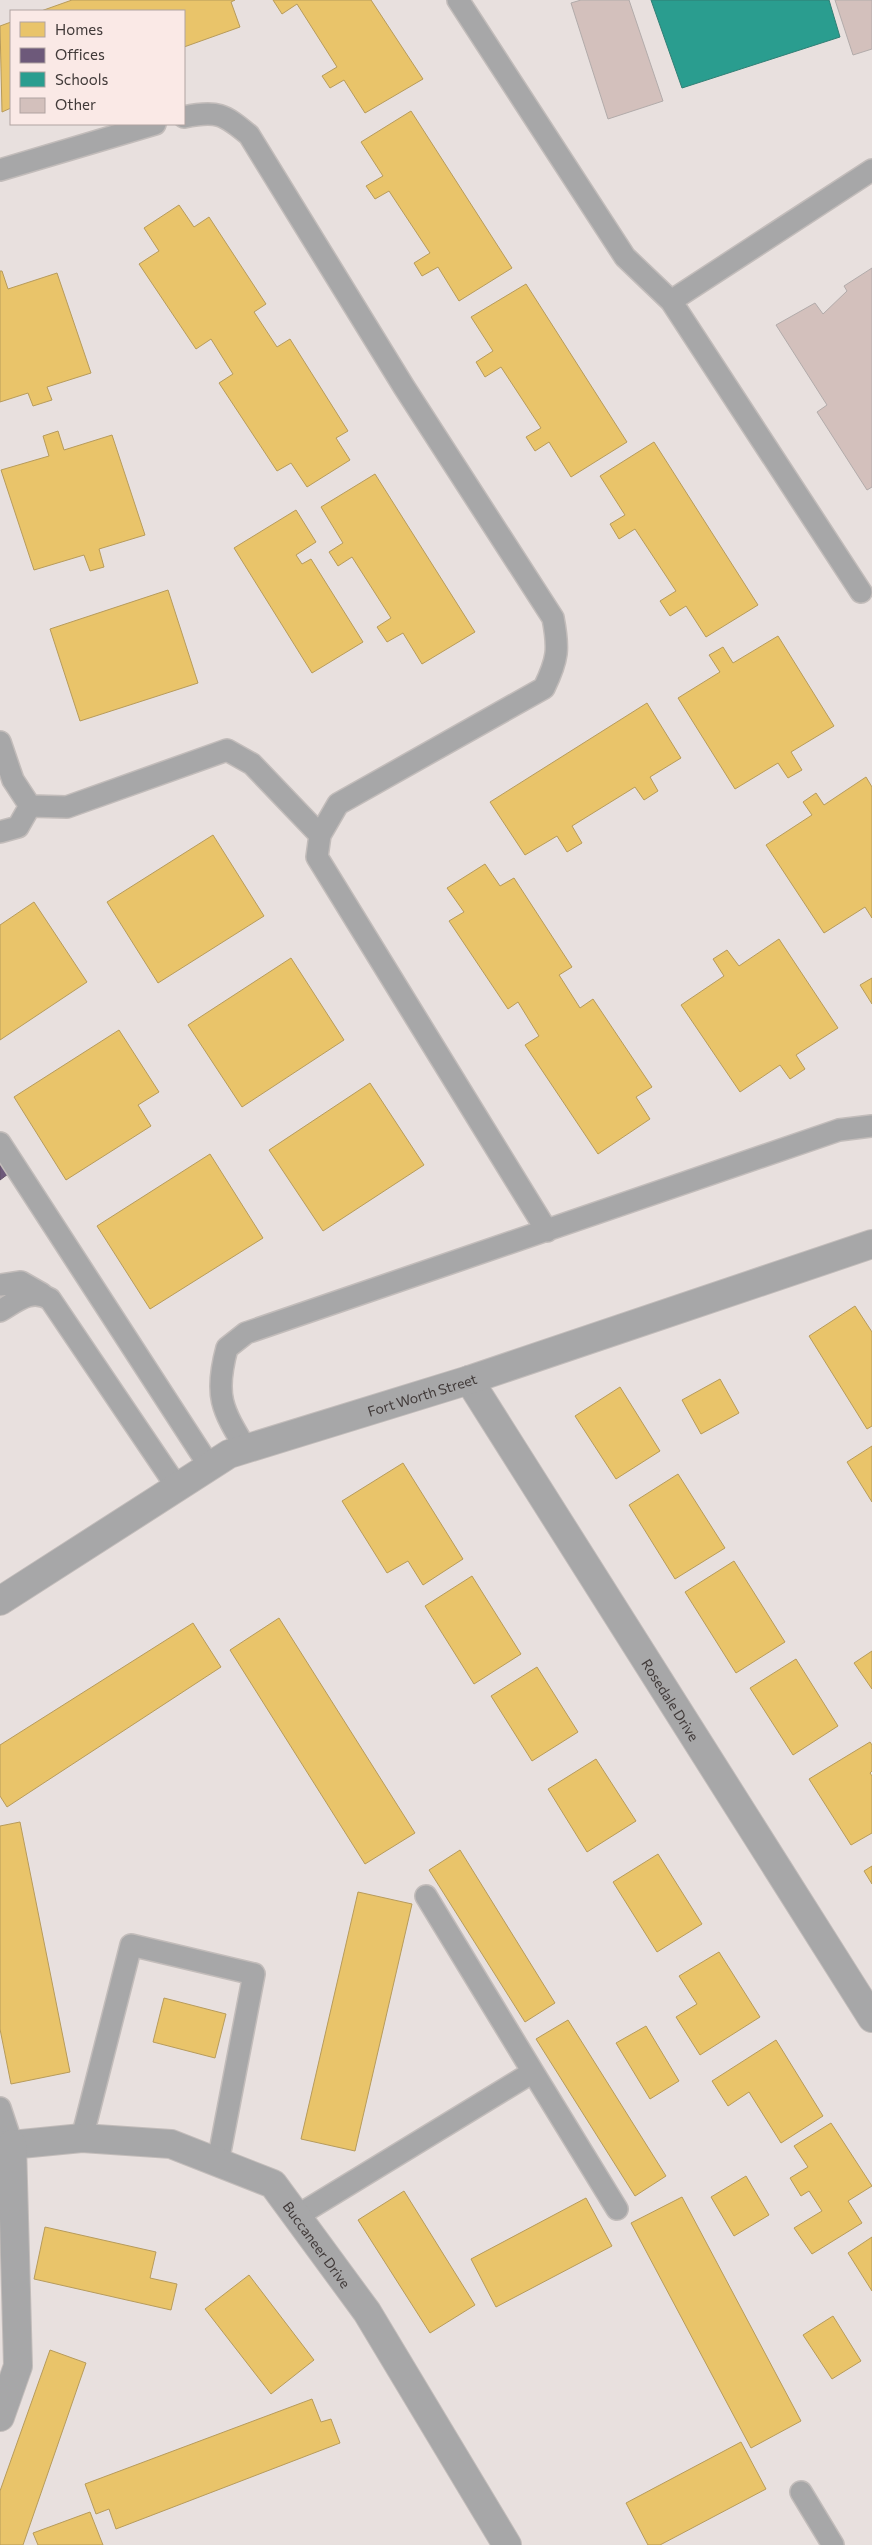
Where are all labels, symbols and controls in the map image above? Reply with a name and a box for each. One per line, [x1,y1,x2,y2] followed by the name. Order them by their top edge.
[10,10,185,125] legend
[55,20,103,38] text: Homes
[55,45,105,63] text: Offices
[55,70,109,88] text: Schools
[55,95,96,113] text: Other
[365,1369,479,1419] street label: Fort Worth Street
[639,1655,703,1744] street label: Rosedale Drive
[280,2198,355,2291] street label: Buccaneer Drive

